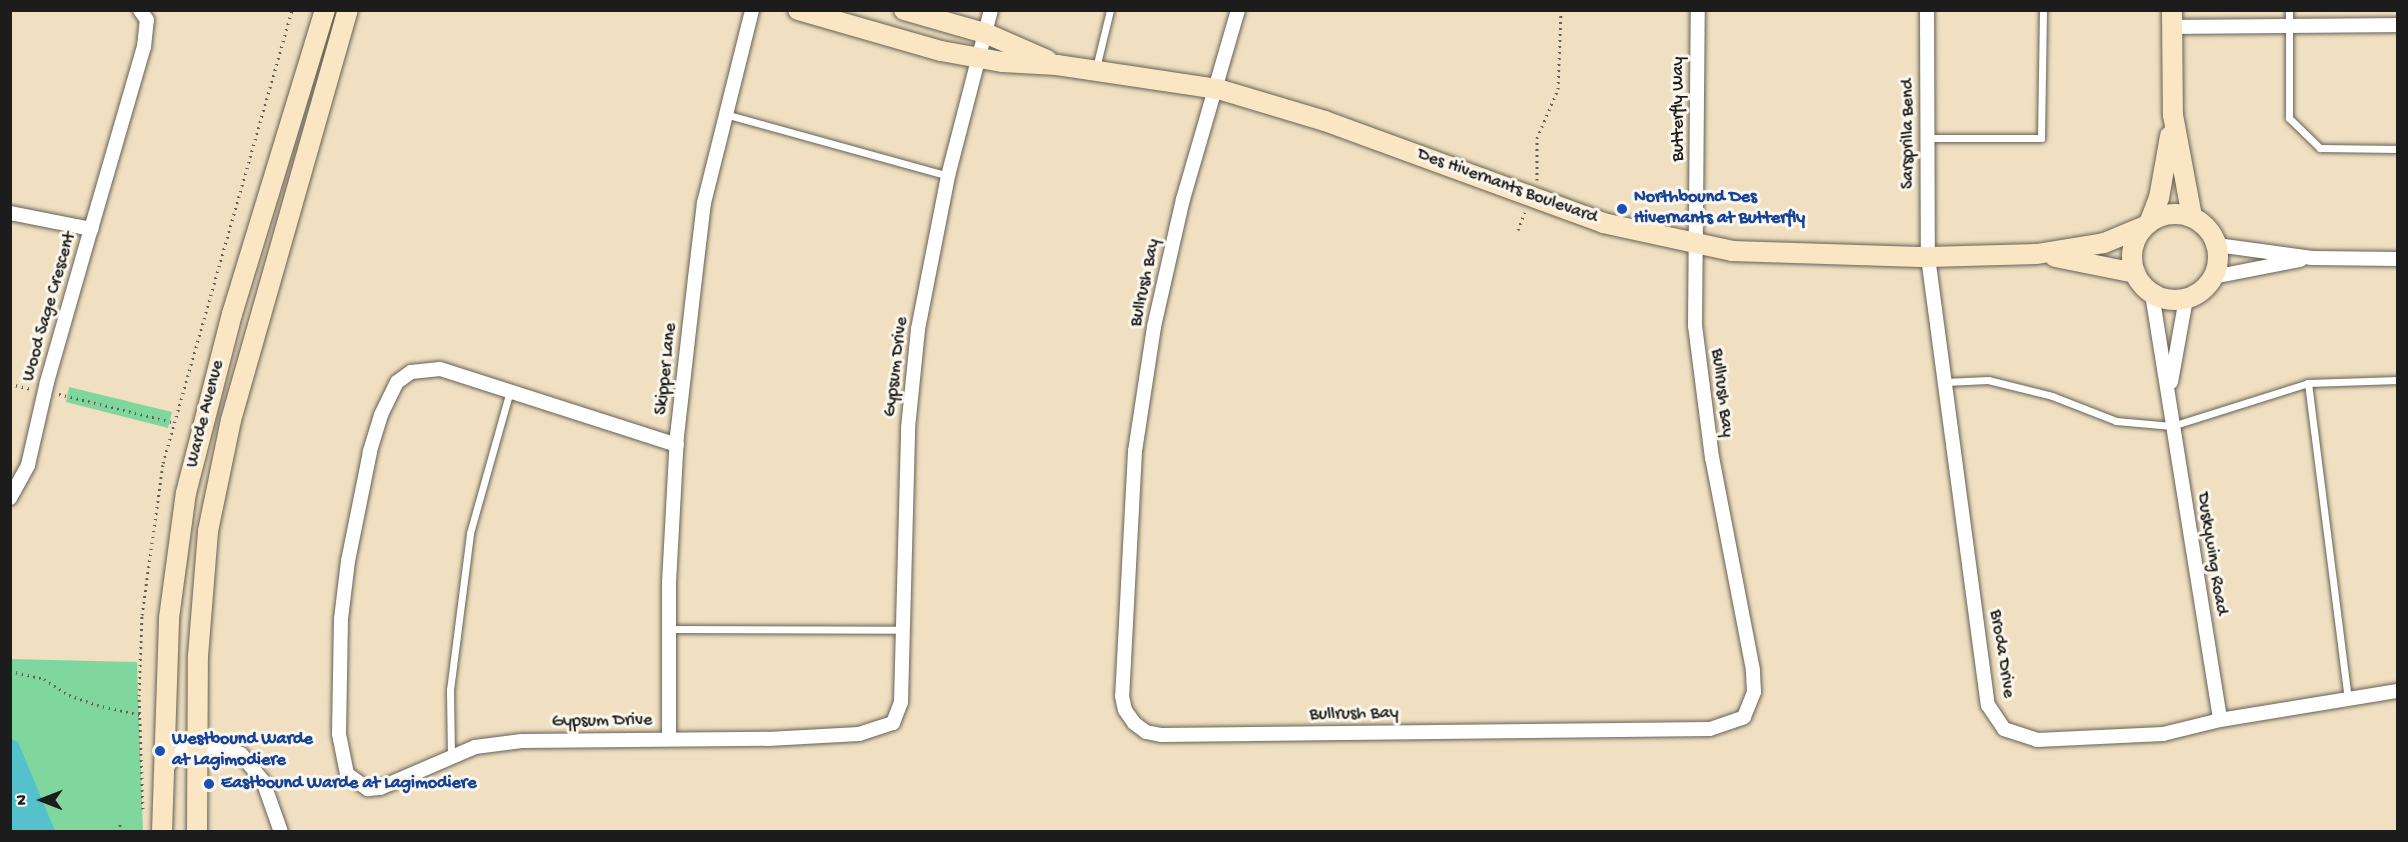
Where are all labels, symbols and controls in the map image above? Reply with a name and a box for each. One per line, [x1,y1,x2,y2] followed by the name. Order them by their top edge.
[1668,57,1690,161] street label: Butterfly Way
[1898,79,1920,189] street label: Sarsprilla Bend
[1414,144,1600,230] street label: Des Hivernants Boulevard
[1634,188,1805,230] place label: Northbound Des Hivernants at Butterfly
[1615,202,1629,216] marker: Northbound Des Hivernants at Butterfly
[18,230,82,384] street label: Wood Sage Crescent
[1126,237,1166,329] street label: Bullrush Bay
[880,316,914,418] street label: Gypsum Drive
[651,322,683,416] street label: Skipper Lane
[1705,348,1737,438] street label: Bullrush Bay
[182,358,230,470] street label: Warde Avenue
[2191,491,2231,617] street label: Duskywing Road
[1983,608,2019,700] street label: Broda Drive
[1309,703,1399,727] street label: Bullrush Bay
[552,710,652,734] street label: Gypsum Drive
[172,730,313,772] place label: Westbound Warde at Lagimodiere
[153,744,167,758] marker: Westbound Warde at Lagimodiere
[12,770,72,830] north arrow
[221,773,476,795] place label: Eastbound Warde at Lagimodiere
[202,777,216,791] marker: Eastbound Warde at Lagimodiere
[14,795,33,805] text: N

